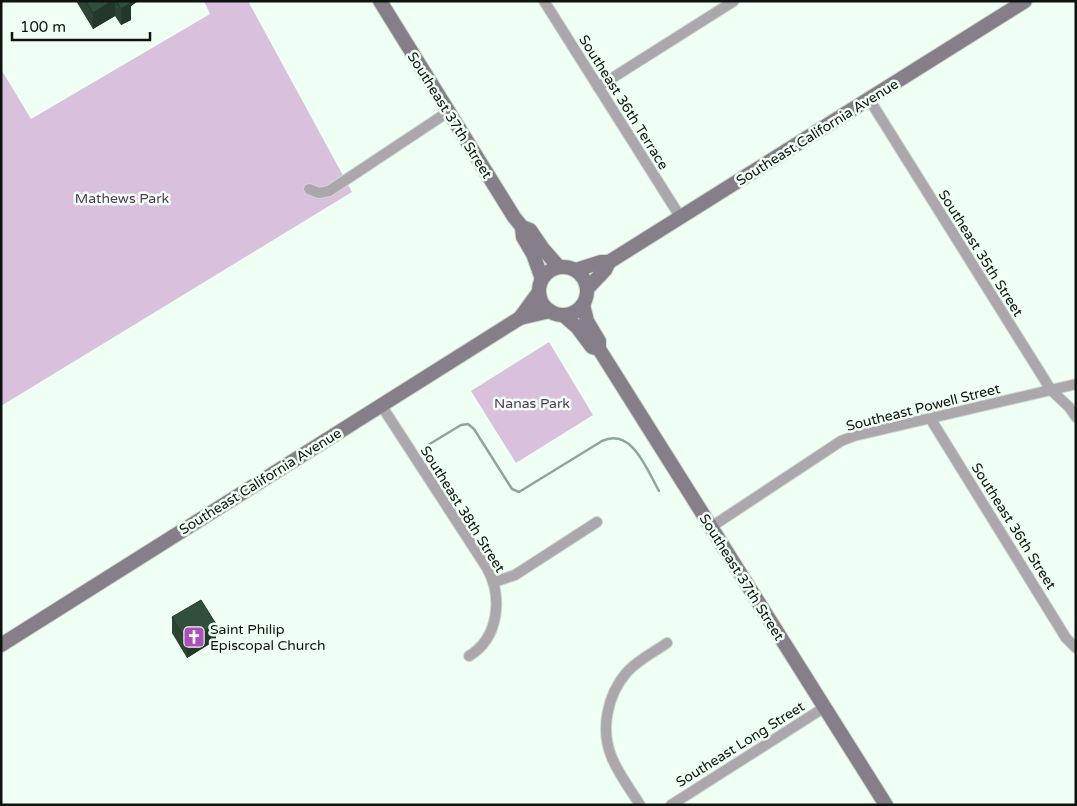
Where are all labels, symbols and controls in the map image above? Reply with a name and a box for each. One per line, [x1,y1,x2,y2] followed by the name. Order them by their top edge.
[12,10,150,42] scale bar
[20,18,66,36] text: 100 m
[575,32,672,173] street label: Southeast 36th Terrace
[404,49,496,182] street label: Southeast 37th Street
[733,75,902,189] street label: Southeast California Avenue
[935,187,1027,320] street label: Southeast 35th Street
[75,190,170,207] park label: Mathews Park
[844,380,1003,435] street label: Southeast Powell Street
[494,395,570,412] park label: Nanas Park
[176,424,345,538] street label: Southeast California Avenue
[417,443,509,576] street label: Southeast 38th Street
[968,460,1060,593] street label: Southeast 36th Street
[696,511,788,644] street label: Southeast 37th Street
[210,621,326,654] place label: Saint Philip Episcopal Church
[182,625,206,649] church icon: Saint Philip Episcopal Church
[673,698,808,791] street label: Southeast Long Street

